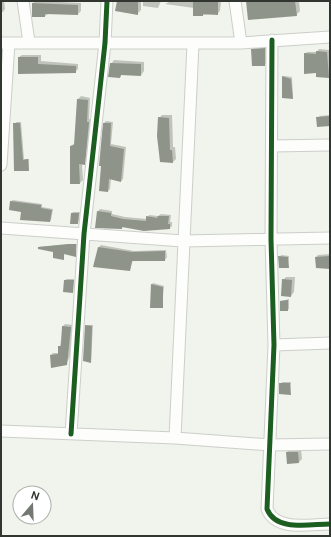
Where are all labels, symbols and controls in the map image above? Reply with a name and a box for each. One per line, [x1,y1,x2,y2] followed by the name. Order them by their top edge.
[12,485,52,525] north arrow
[29,488,41,503] text: N

